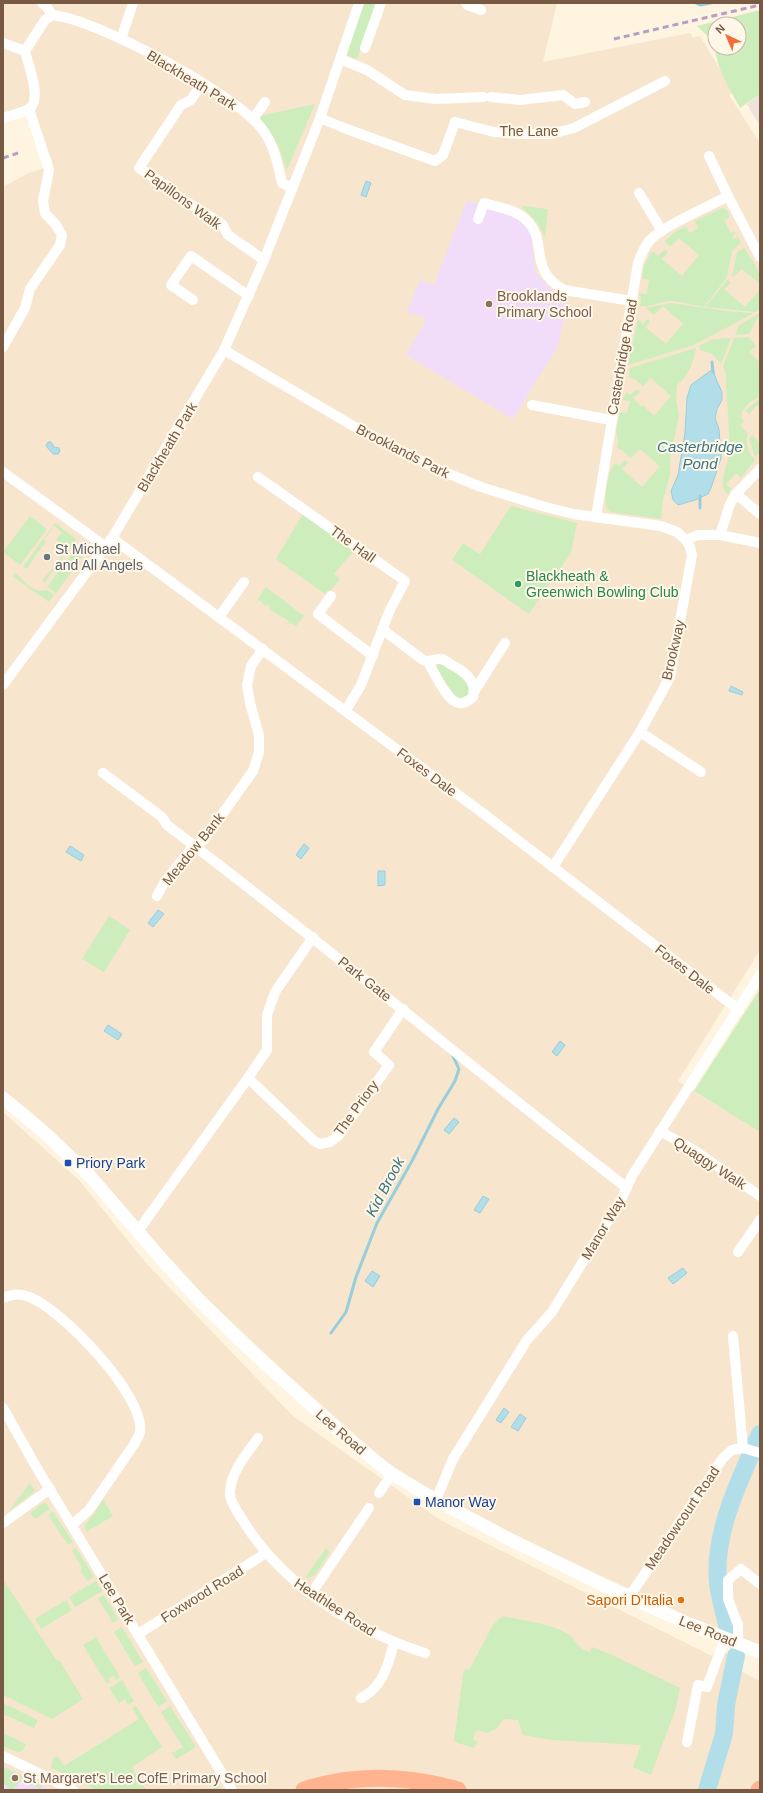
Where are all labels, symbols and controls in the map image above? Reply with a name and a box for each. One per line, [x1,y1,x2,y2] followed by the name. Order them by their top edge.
[707,16,747,56] north arrow
[713,22,727,36] text: N
[144,47,241,114] street label: Blackheath Park
[499,123,559,139] street label: The Lane
[141,166,225,233] street label: Papillons Walk
[497,288,592,320] place label: Brooklands Primary School
[604,298,640,416] street label: Casterbridge Road
[484,299,494,309] marker: Brooklands Primary School
[134,398,201,495] street label: Blackheath Park
[354,421,453,482] street label: Brooklands Park
[657,438,743,472] water label: Casterbridge Pond
[327,522,379,566] street label: The Hall
[55,541,143,573] place label: St Michael and All Angels
[42,552,52,562] marker: St Michael and All Angels
[526,568,679,600] place label: Blackheath & Greenwich Bowling Club
[513,579,523,589] marker: Blackheath & Greenwich Bowling Club
[658,618,688,682] street label: Brookway
[394,744,460,800] street label: Foxes Dale
[159,809,228,889] street label: Meadow Bank
[652,941,718,997] street label: Foxes Dale
[335,953,395,1005] street label: Park Gate
[331,1077,381,1139] street label: The Priory
[671,1134,750,1193] street label: Quaggy Walk
[362,1153,408,1219] water label: Kid Brook
[76,1155,146,1171] place label: Priory Park
[63,1158,73,1168] marker: Priory Park
[578,1193,628,1263] street label: Manor Way
[313,1406,369,1458] street label: Lee Road
[641,1463,723,1573] street label: Meadowcourt Road
[425,1494,496,1510] place label: Manor Way
[412,1497,422,1507] marker: Manor Way
[158,1562,246,1626] street label: Foxwood Road
[96,1571,139,1628] street label: Lee Park
[291,1575,379,1639] street label: Heathlee Road
[586,1592,673,1608] place label: Sapori D'Italia
[676,1595,686,1605] marker: Sapori D'Italia
[677,1612,739,1650] street label: Lee Road
[23,1770,267,1786] place label: St Margaret's Lee CofE Primary School
[10,1773,20,1783] marker: St Margaret's Lee CofE Primary School

